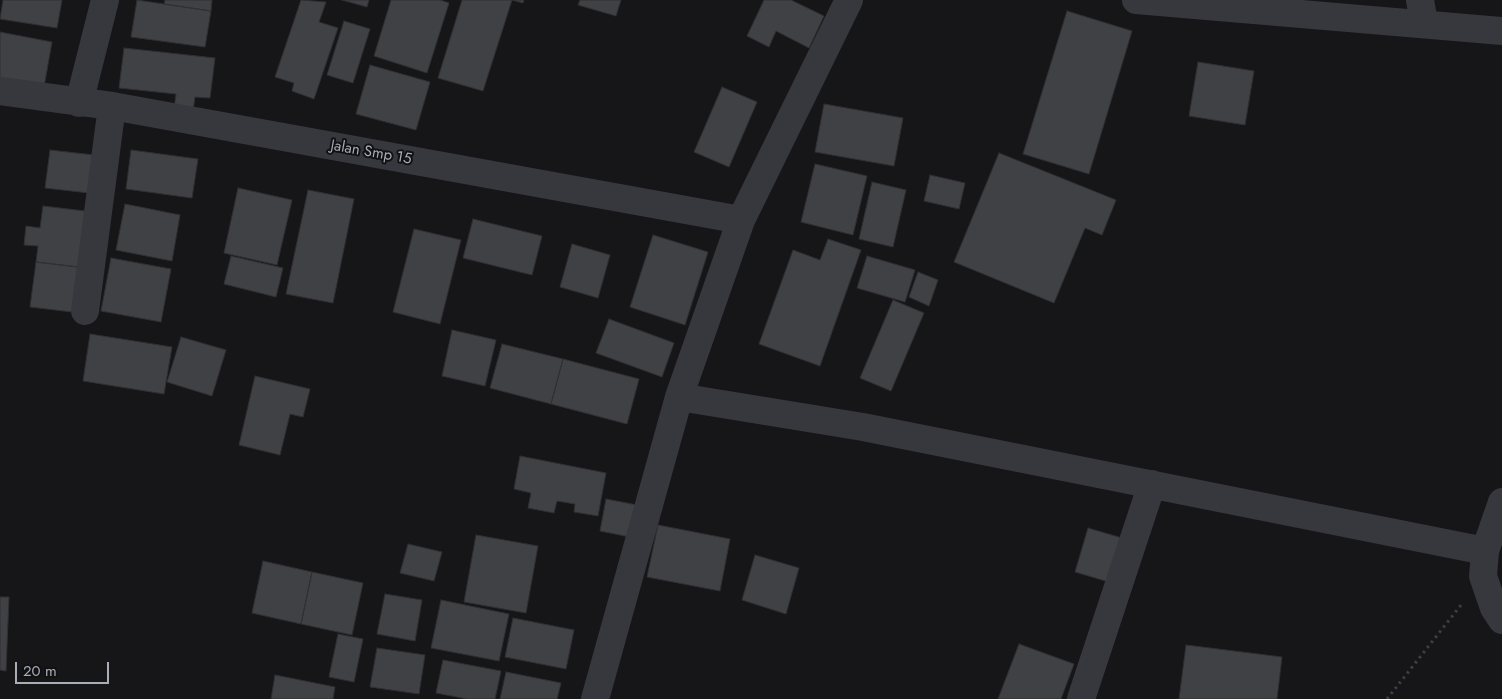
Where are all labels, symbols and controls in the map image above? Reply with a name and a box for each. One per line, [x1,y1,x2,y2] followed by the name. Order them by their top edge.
[329,137,413,169] street label: Jalan Smp 15
[18,652,111,684] scale bar
[23,660,57,682] text: 20 m

